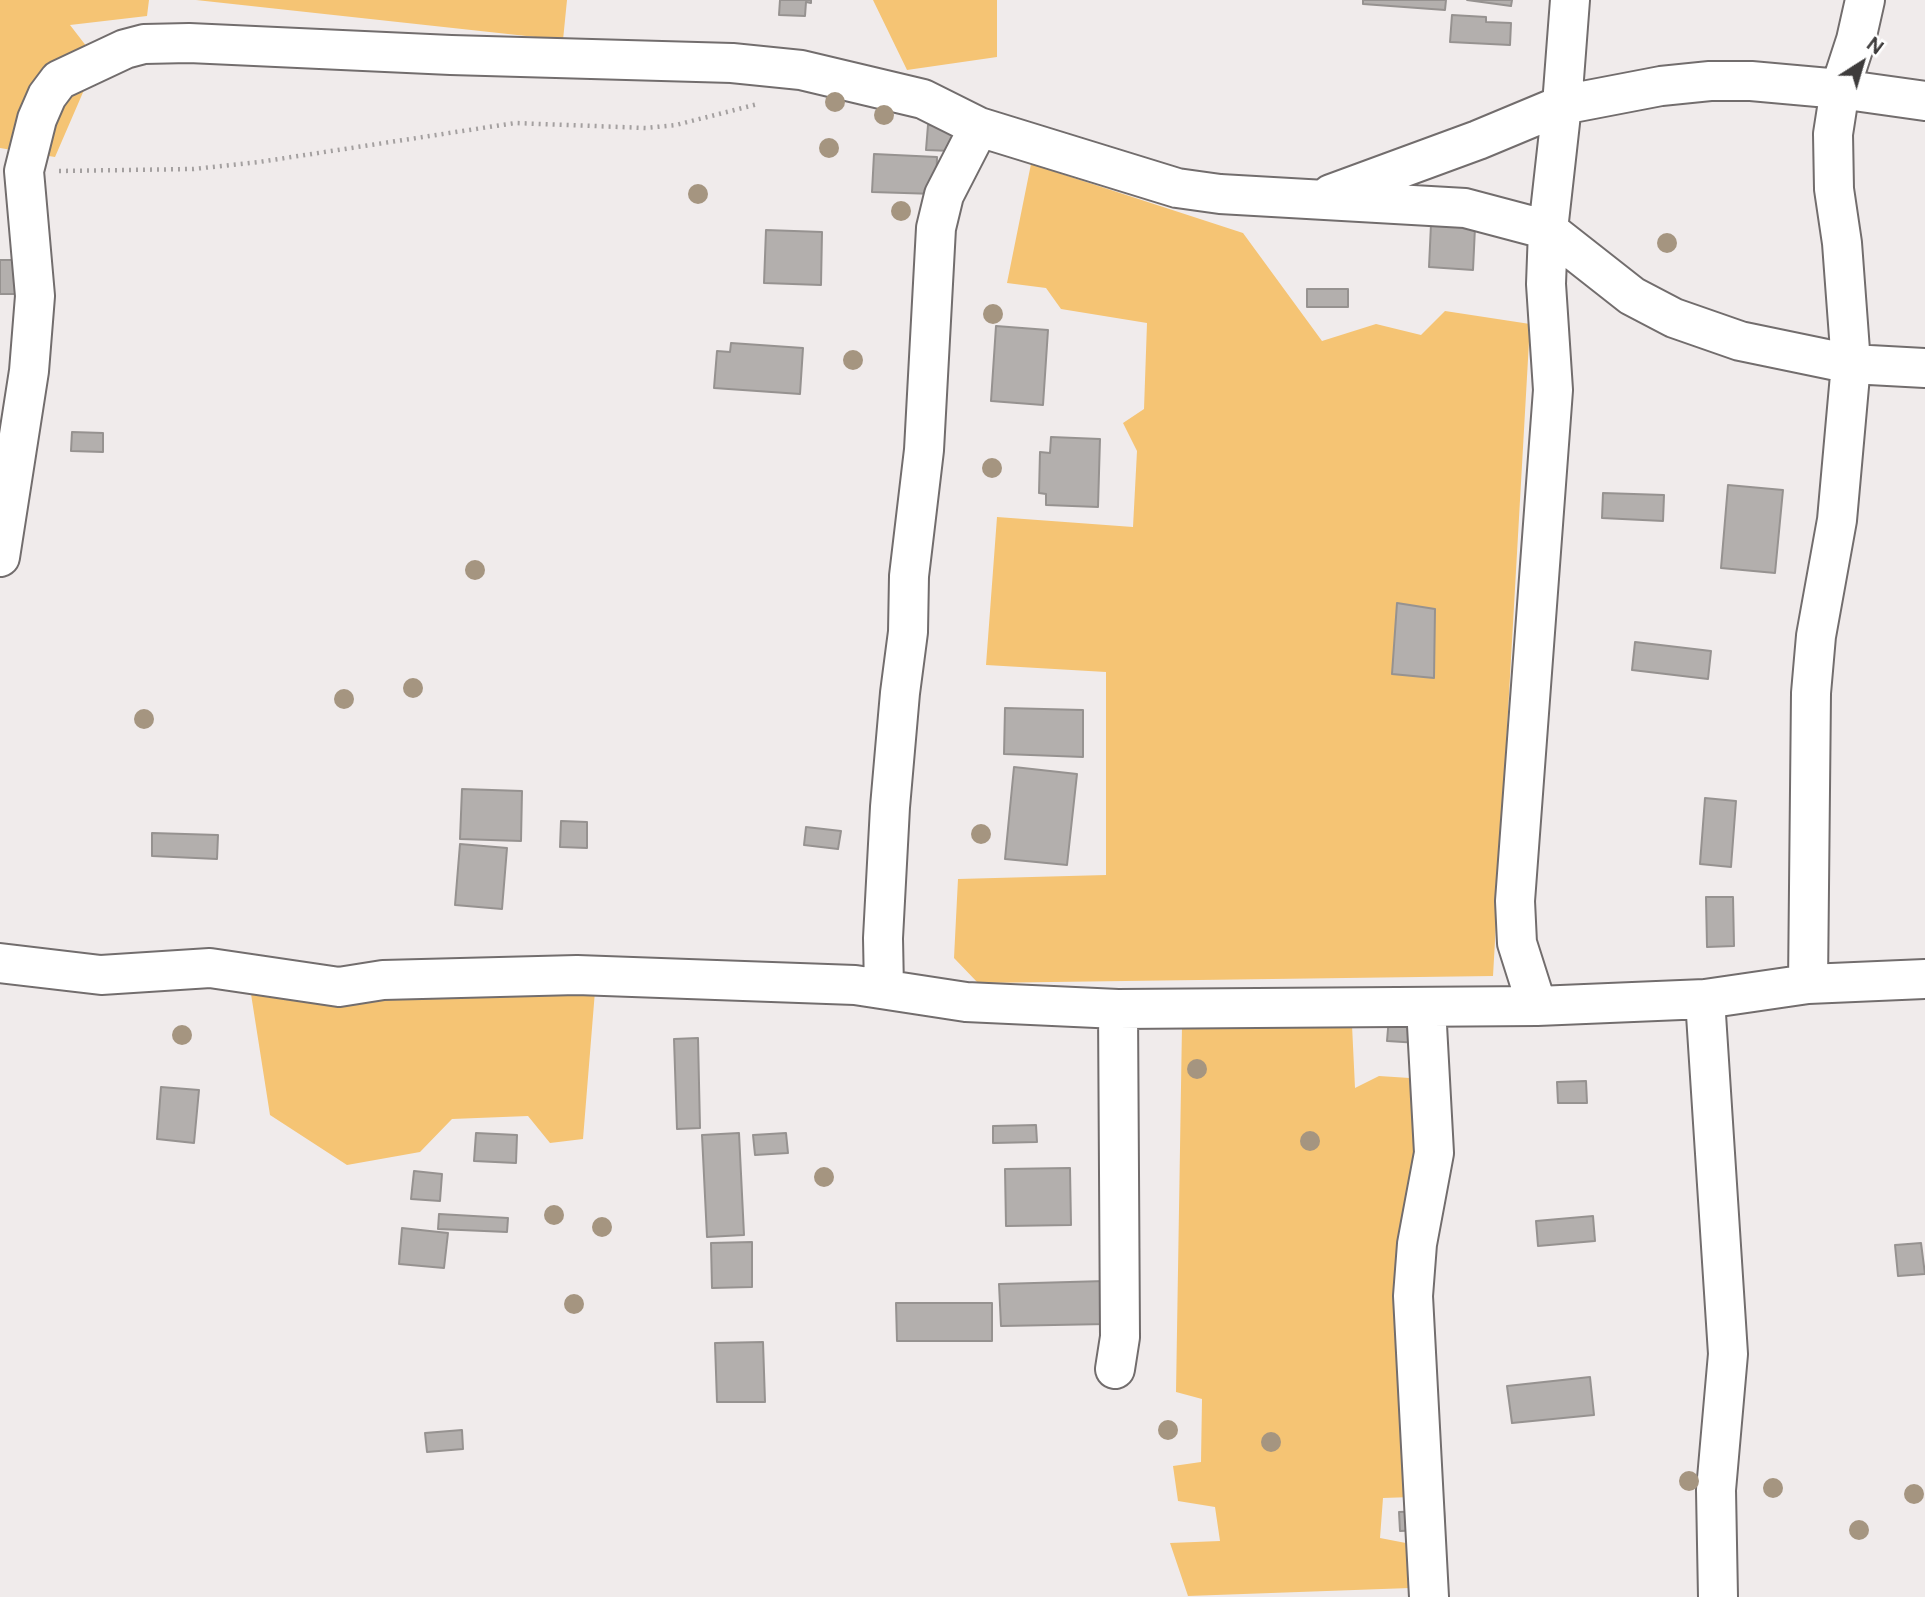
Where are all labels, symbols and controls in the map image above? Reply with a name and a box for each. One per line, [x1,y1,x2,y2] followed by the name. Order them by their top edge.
[1827,28,1897,98] north arrow
[1862,32,1888,59] text: N

